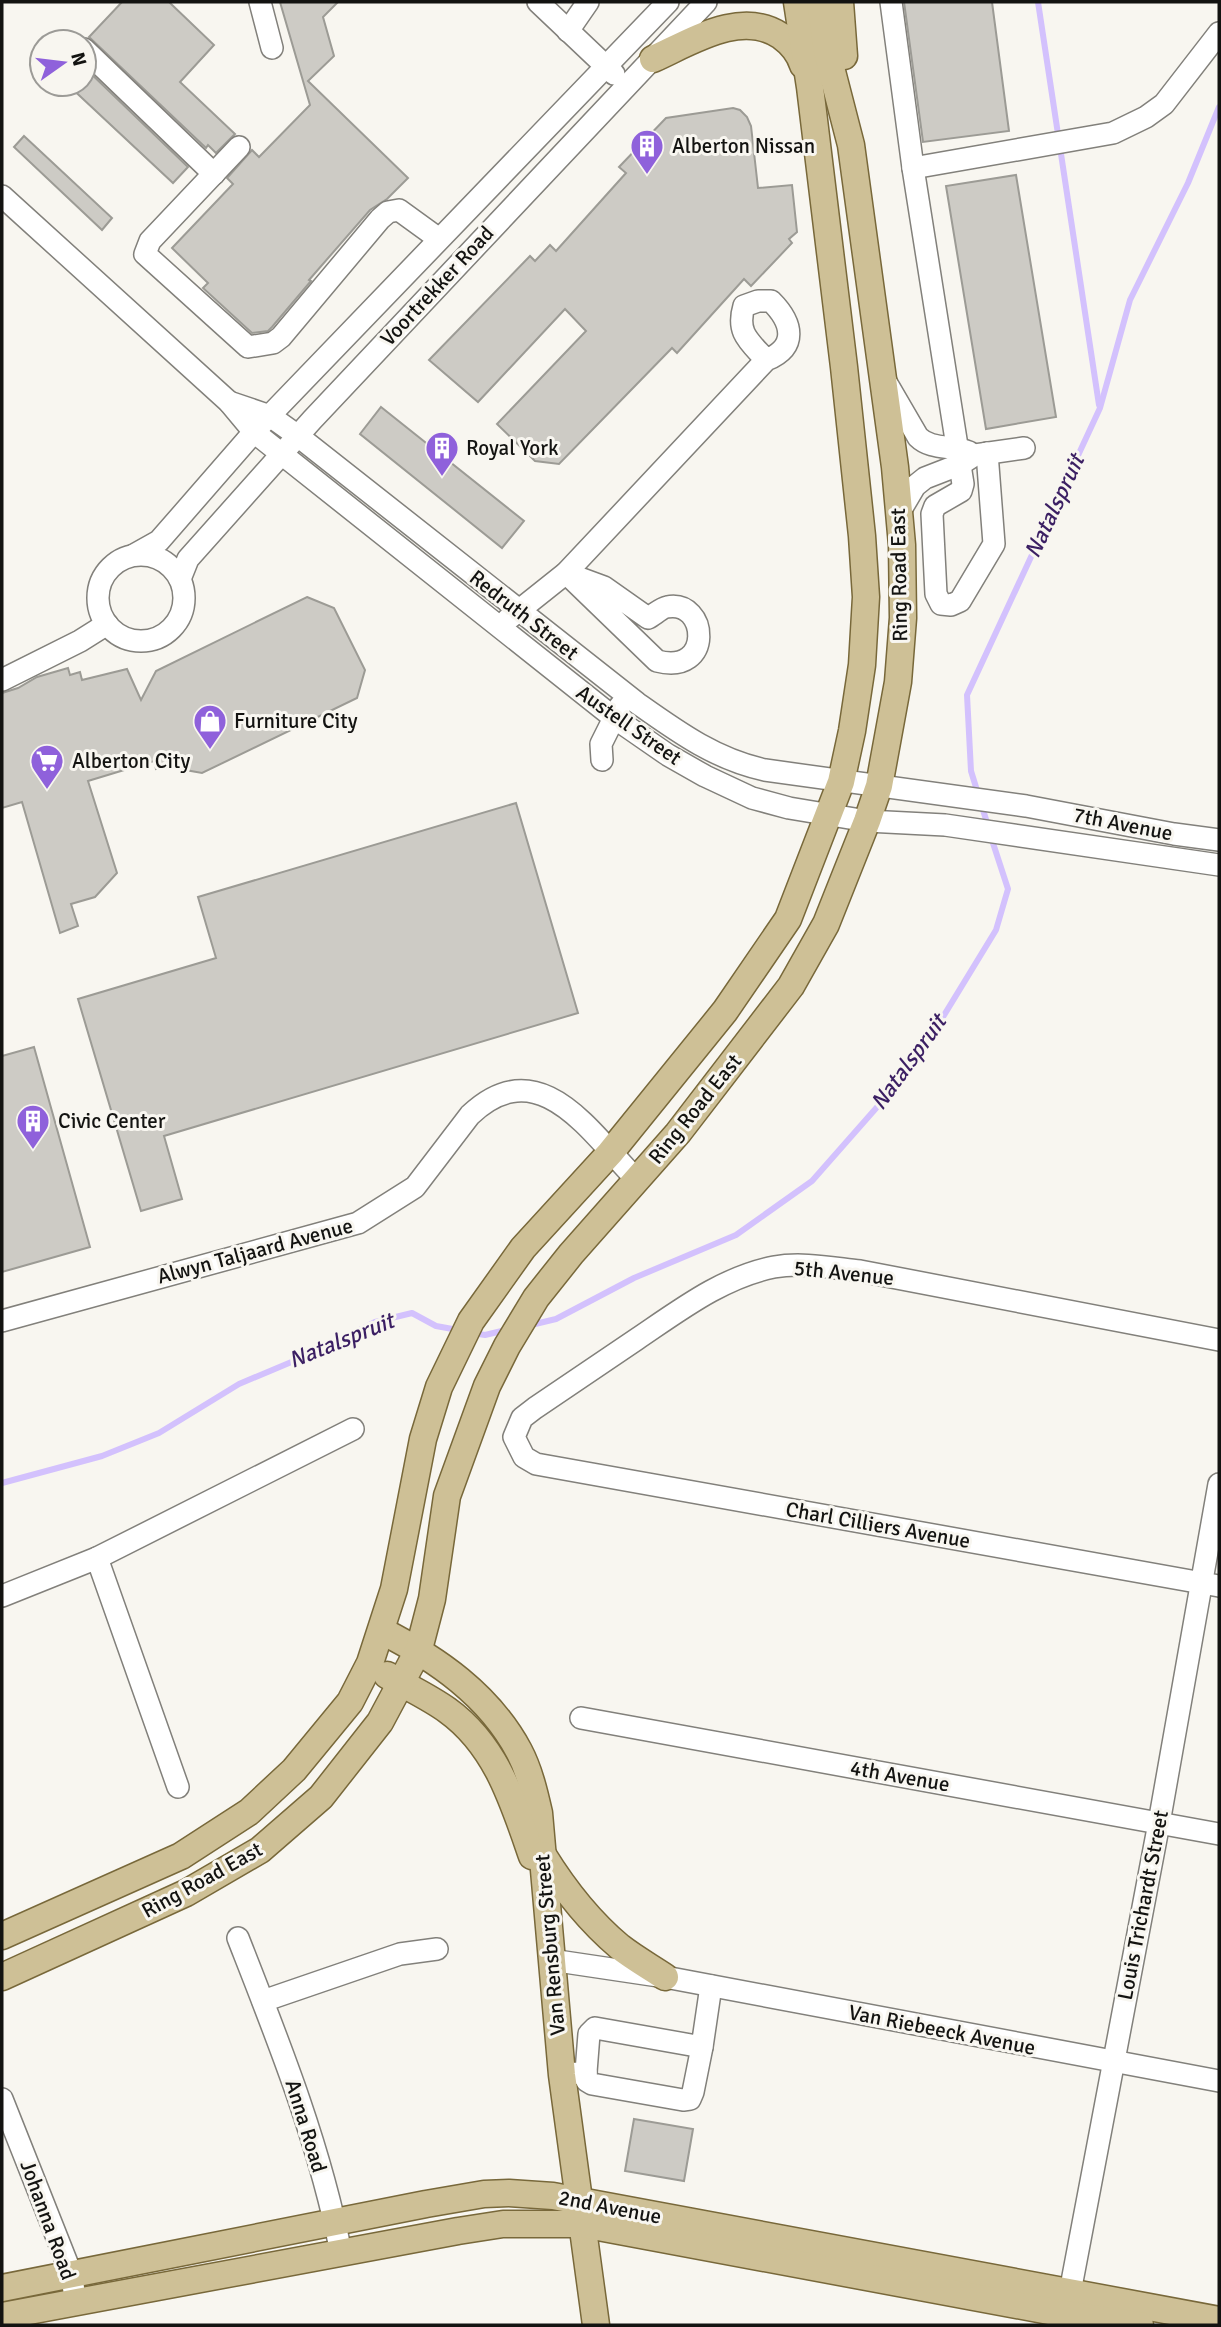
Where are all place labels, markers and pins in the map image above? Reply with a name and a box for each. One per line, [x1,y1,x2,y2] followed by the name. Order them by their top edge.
[628,127,666,176] building icon: Alberton Nissan
[672,133,815,159] place label: Alberton Nissan
[423,429,461,478] building icon: Royal York
[466,435,559,461] place label: Royal York
[191,702,229,751] shop icon: Furniture City
[234,708,358,734] place label: Furniture City
[28,742,66,791] supermarket icon: Alberton City
[72,748,190,774] place label: Alberton City
[14,1102,52,1151] building icon: Civic Center
[58,1108,166,1134] place label: Civic Center

